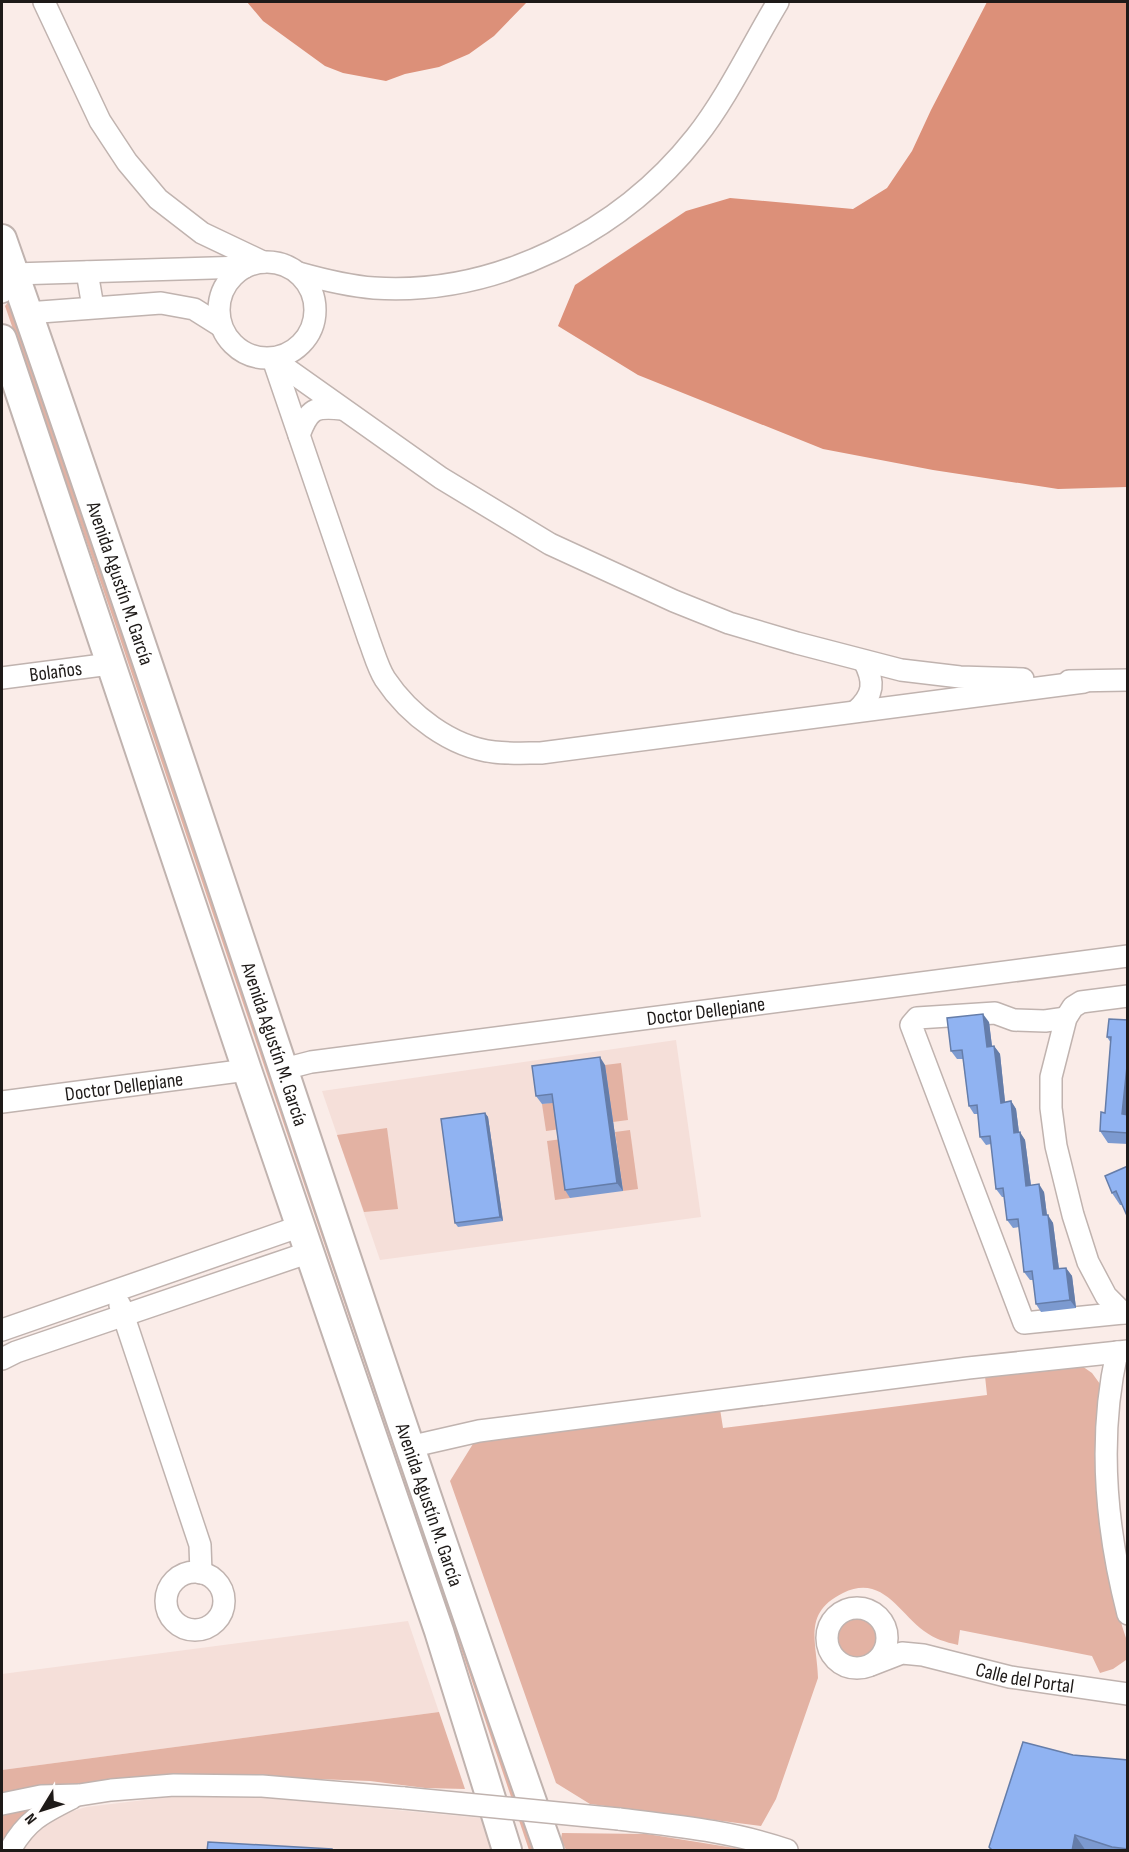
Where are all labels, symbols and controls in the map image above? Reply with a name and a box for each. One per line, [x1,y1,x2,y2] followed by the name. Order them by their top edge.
[80,498,158,668] street label: Avenida Agustín M. García
[28,657,83,687] street label: Bolaños
[235,959,312,1129] street label: Avenida Agustín M. García
[645,992,766,1031] street label: Doctor Dellepiane
[64,1067,185,1107] street label: Doctor Dellepiane
[389,1419,468,1590] street label: Avenida Agustín M. García
[973,1658,1075,1699] street label: Calle del Portal
[12,1780,72,1840] north arrow
[21,1809,41,1828] text: N

